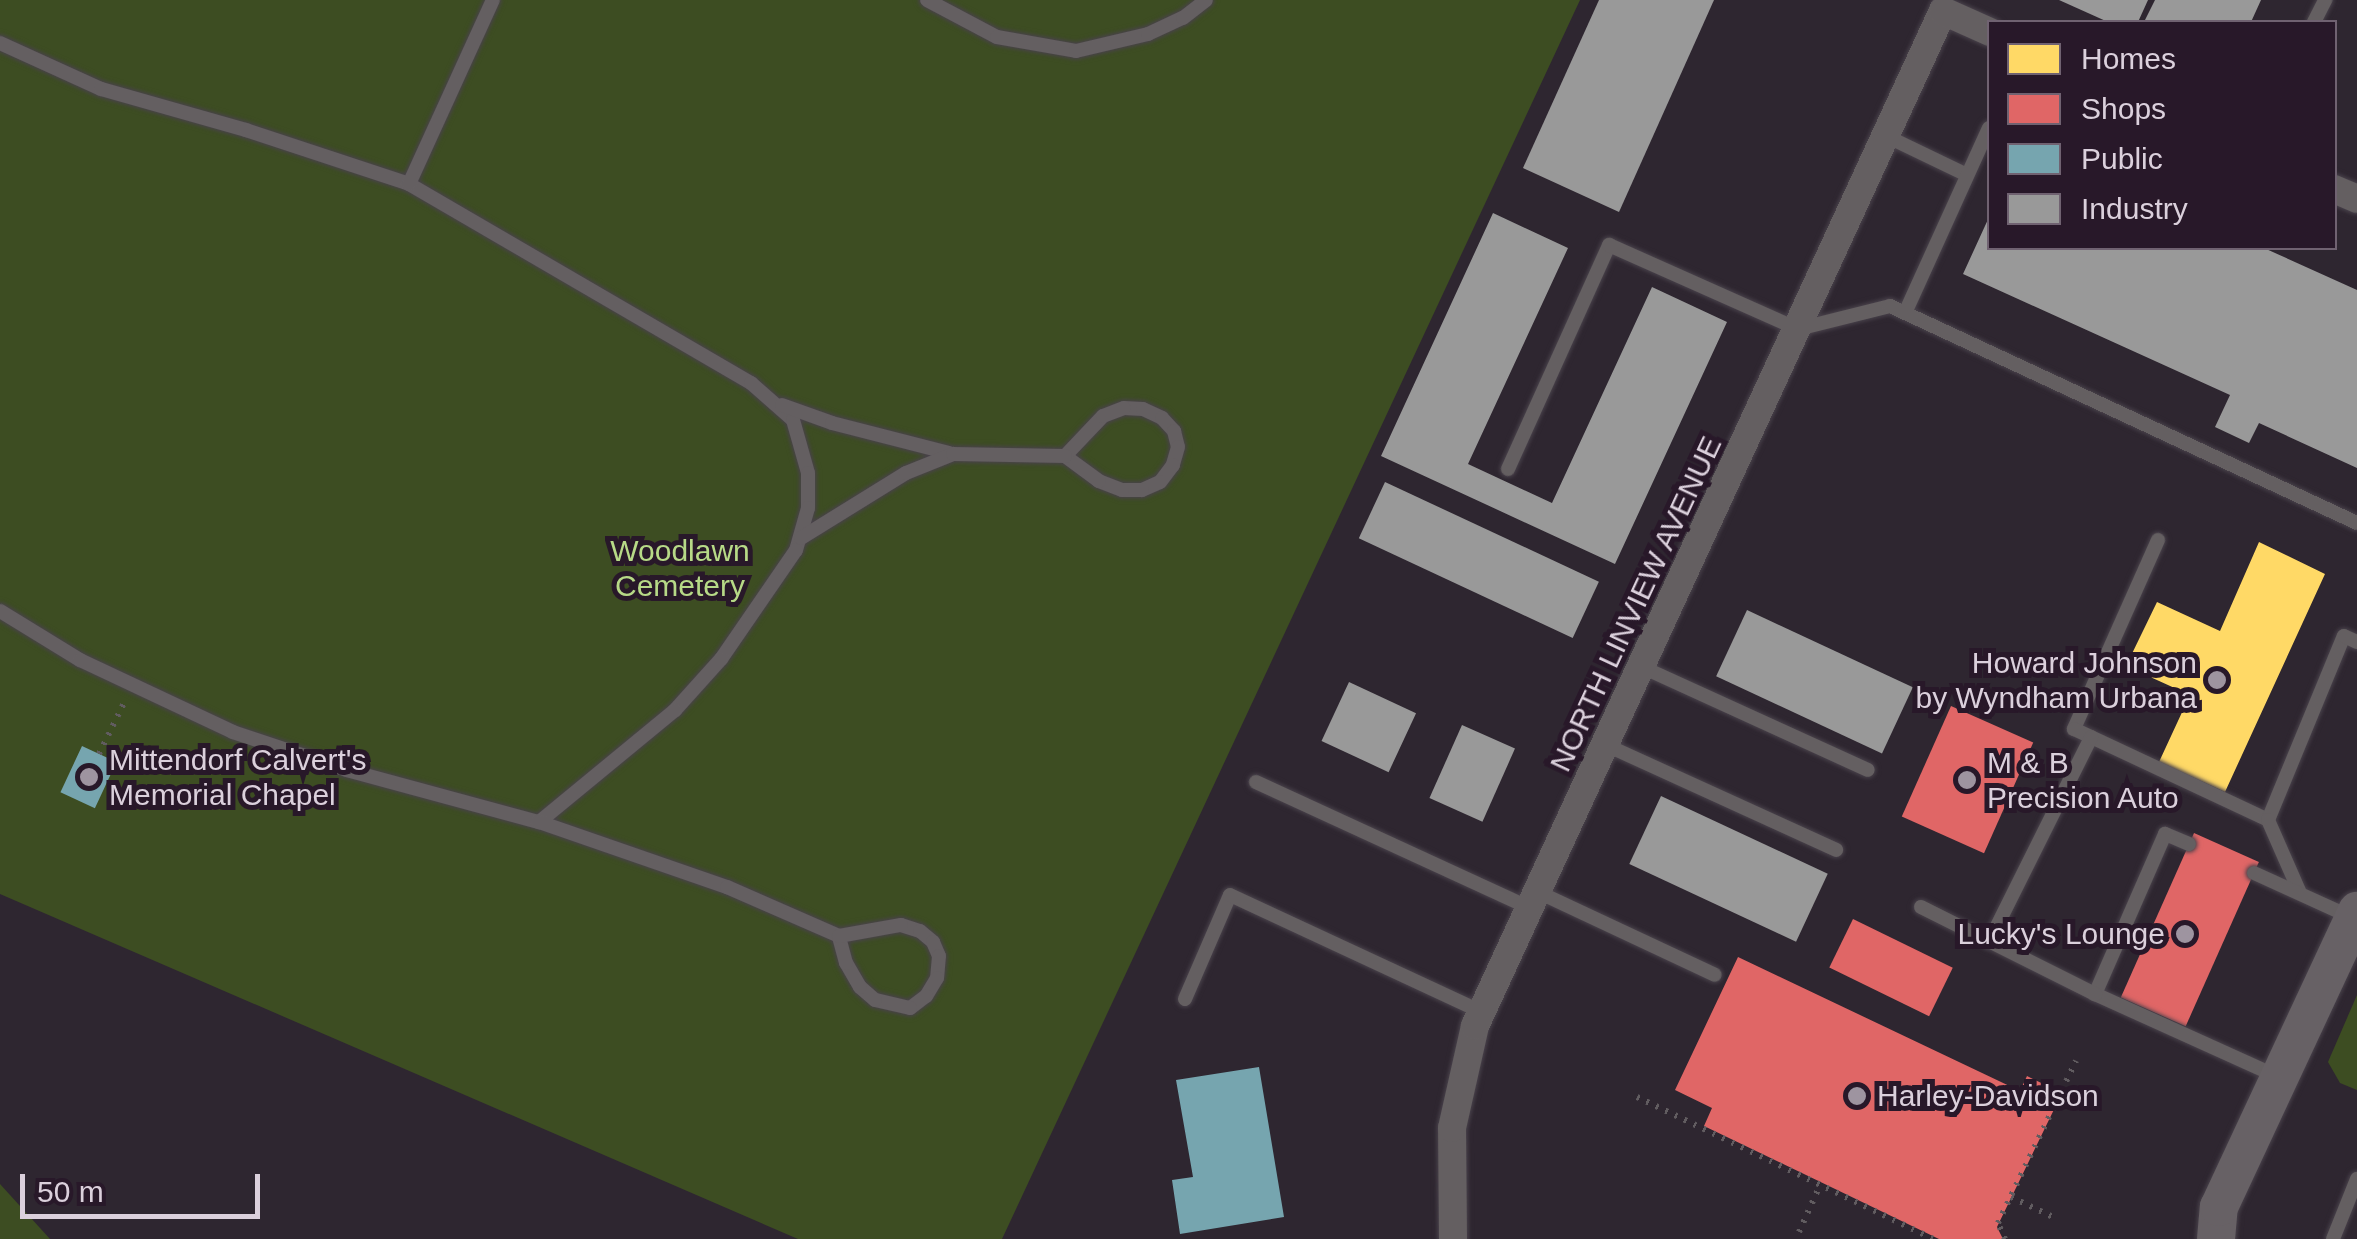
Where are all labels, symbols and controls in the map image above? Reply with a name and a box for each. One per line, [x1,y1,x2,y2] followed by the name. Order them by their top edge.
[1987,20,2337,250] legend
[2081,42,2176,75] text: Homes
[2081,92,2166,125] text: Shops
[2081,142,2163,175] text: Public
[2081,192,2188,225] text: Industry
[1542,430,1730,778] street label: NORTH LINVIEW AVENUE
[610,533,750,604] park label: Woodlawn Cemetery
[1915,645,2197,716] place label: Howard Johnson by Wyndham Urbana
[2206,669,2228,691] marker: Howard Johnson by Wyndham Urbana
[109,742,366,812] place label: Mittendorf Calvert's Memorial Chapel
[1987,745,2180,816] place label: M & B Precision Auto
[78,766,100,788] marker: Mittendorf Calvert's Memorial Chapel
[1956,769,1978,791] marker: M & B Precision Auto
[1957,916,2165,952] place label: Lucky's Lounge
[2174,923,2196,945] marker: Lucky's Lounge
[1877,1078,2099,1114] place label: Harley-Davidson
[1846,1085,1868,1107] marker: Harley-Davidson
[25,1154,265,1216] scale bar
[37,1175,104,1208] text: 50 m

